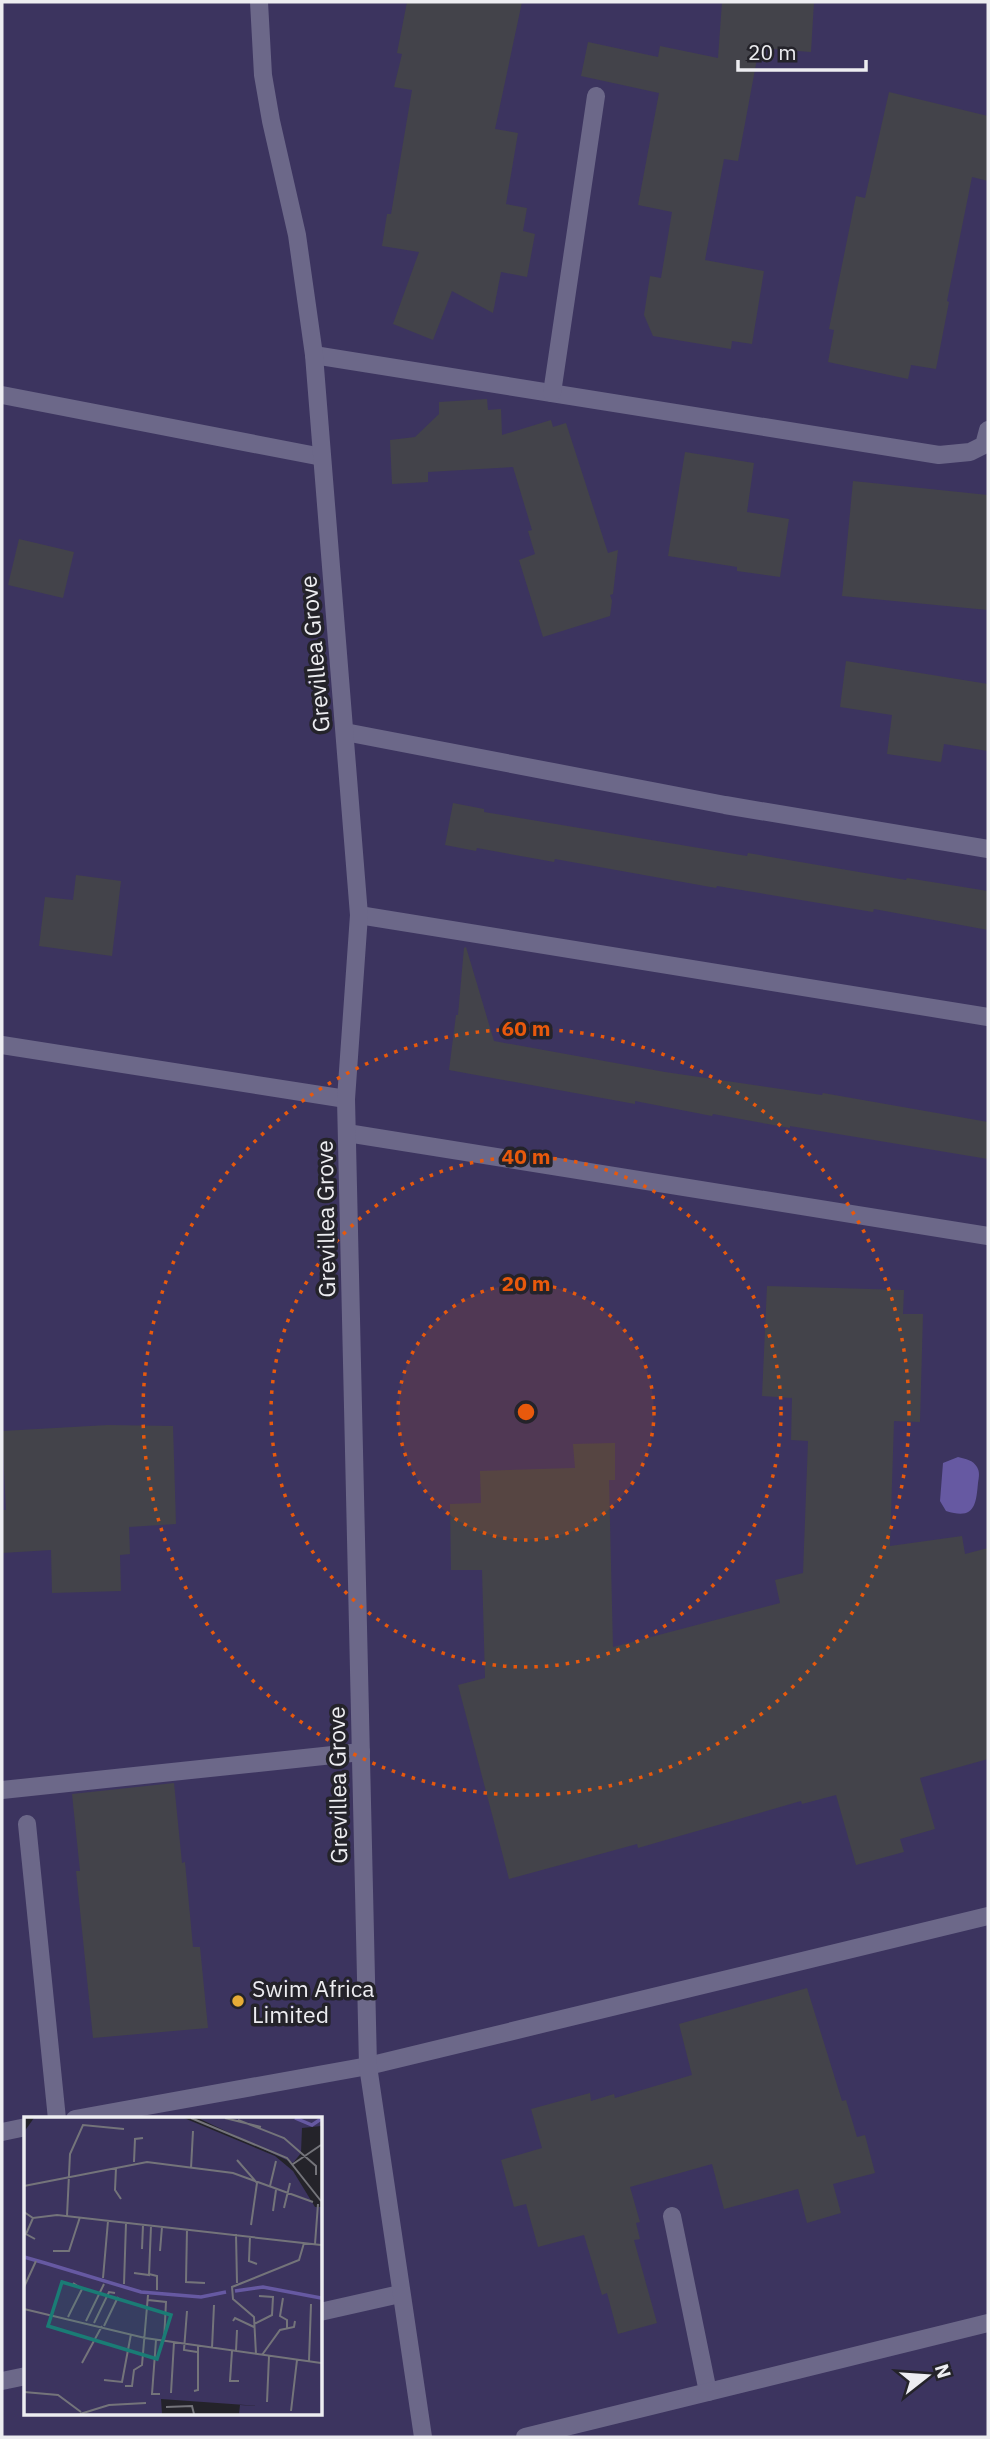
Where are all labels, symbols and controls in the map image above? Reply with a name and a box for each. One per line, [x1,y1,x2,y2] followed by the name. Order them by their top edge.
[738,28,866,72] scale bar
[748,38,797,66] text: 20 m
[292,574,336,734] street label: Grevillea Grove
[502,1014,550,1042] text: 60 m
[309,1140,341,1298] street label: Grevillea Grove
[502,1142,550,1170] text: 40 m
[502,1269,550,1297] text: 20 m
[514,1400,538,1424] centre of rings
[321,1706,353,1864] street label: Grevillea Grove
[252,1973,375,2029] place label: Swim Africa Limited
[230,1993,246,2009] marker: Swim Africa Limited
[24,2117,322,2414] inset map
[892,2341,962,2411] north arrow
[930,2361,957,2381] text: N

